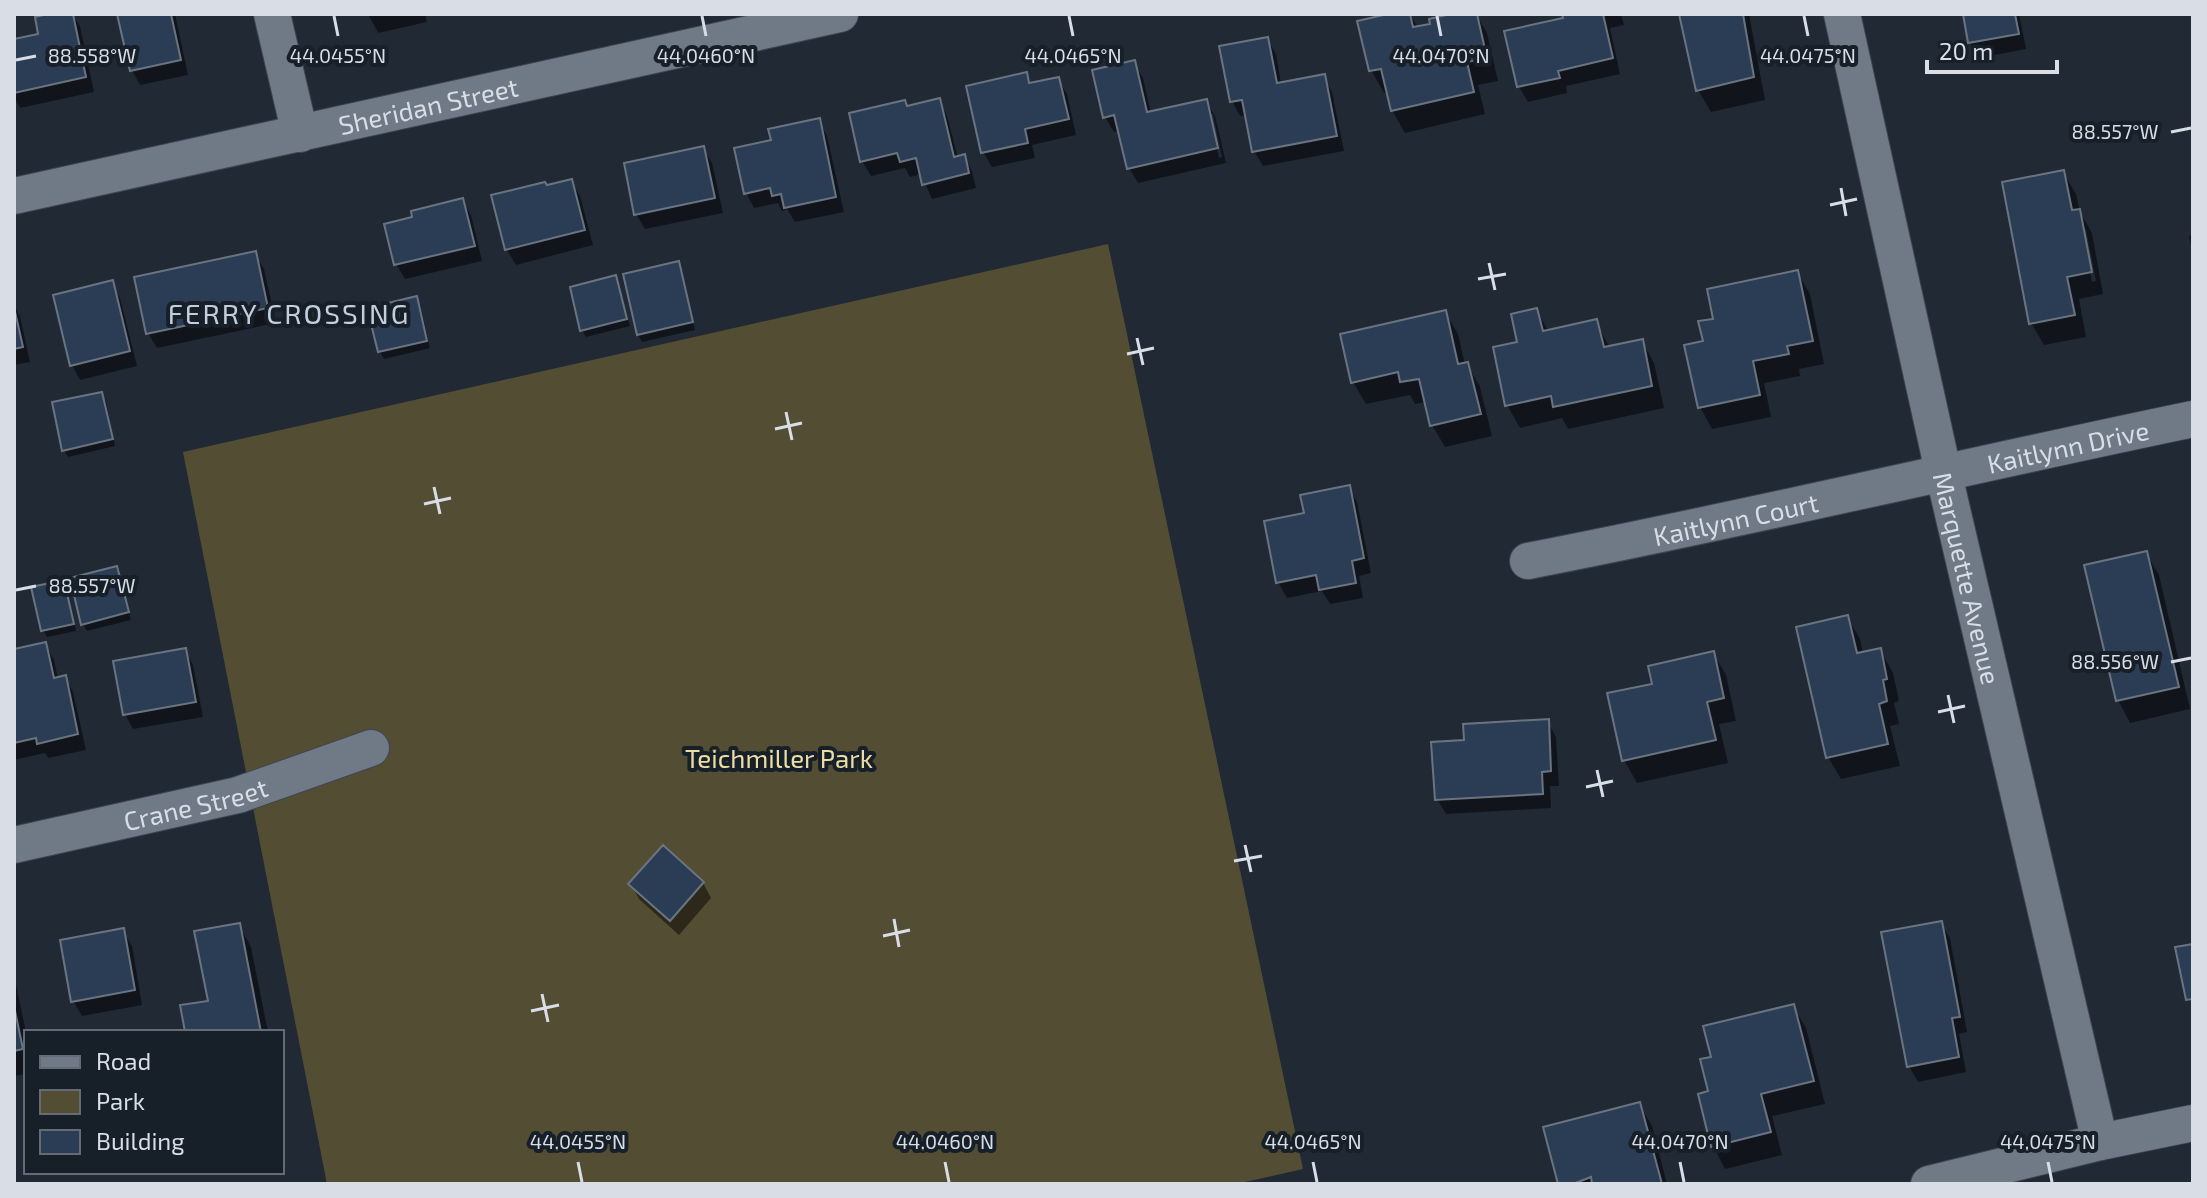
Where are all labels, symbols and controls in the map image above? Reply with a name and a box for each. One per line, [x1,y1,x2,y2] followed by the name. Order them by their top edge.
[1927,24,2057,74] scale bar
[1939,36,1993,65] text: 20 m
[48,43,136,67] text: 88.558°W
[290,43,386,67] text: 44.0455°N
[657,43,755,67] text: 44.0460°N
[1024,43,1122,67] text: 44.0465°N
[1392,43,1490,67] text: 44.0470°N
[1760,43,1856,67] text: 44.0475°N
[335,70,521,140] street label: Sheridan Street
[2072,119,2158,143] text: 88.557°W
[168,296,410,330] district label: FERRY CROSSING
[1984,413,2152,478] street label: Kaitlynn Drive
[1928,469,2008,687] street label: Marquette Avenue
[1650,485,1821,551] street label: Kaitlynn Court
[49,573,135,597] text: 88.557°W
[2071,649,2159,673] text: 88.556°W
[685,742,873,773] park label: Teichmiller Park
[121,770,271,836] street label: Crane Street
[24,1030,284,1174] legend
[96,1046,151,1075] text: Road
[96,1086,145,1115] text: Park
[96,1126,185,1155] text: Building
[530,1129,626,1153] text: 44.0455°N
[896,1129,994,1153] text: 44.0460°N
[1264,1129,1362,1153] text: 44.0465°N
[1631,1129,1729,1153] text: 44.0470°N
[2000,1129,2096,1153] text: 44.0475°N

